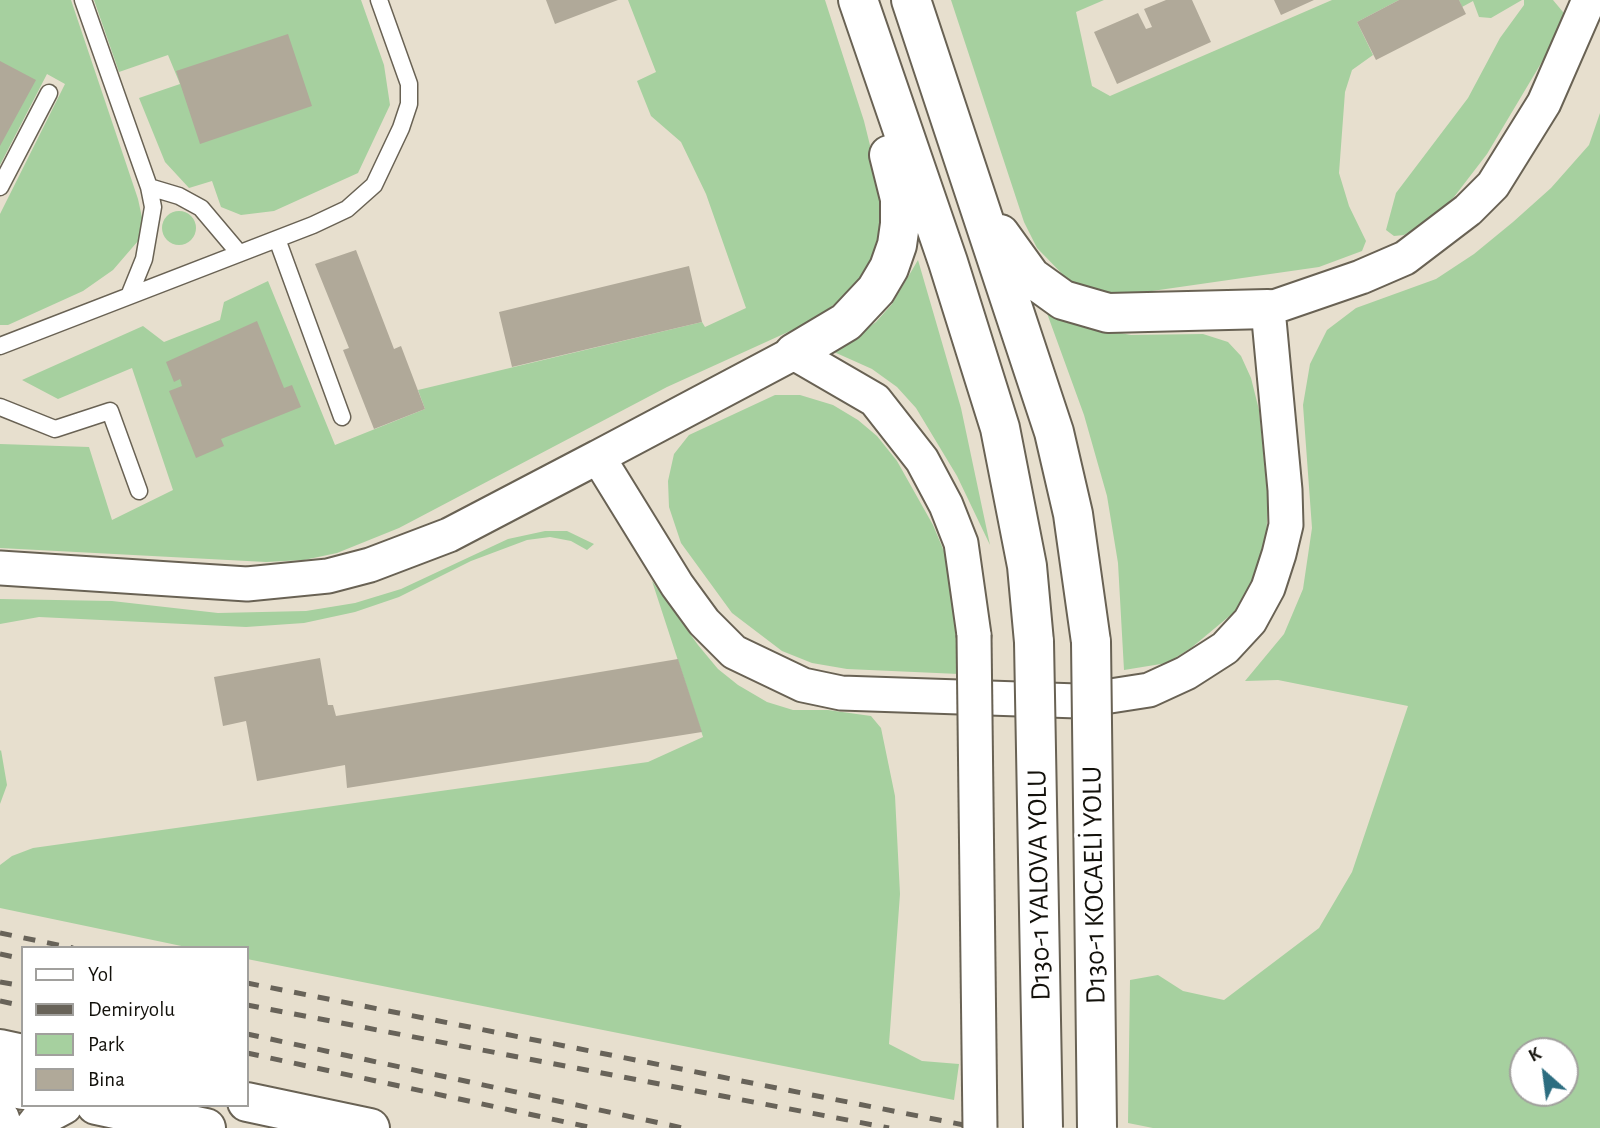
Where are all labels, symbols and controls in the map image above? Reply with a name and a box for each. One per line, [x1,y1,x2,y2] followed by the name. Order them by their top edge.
[1075,766,1113,1004] street label: D130-1 KOCAELİ YOLU
[1020,769,1058,1001] street label: D130-1 YALOVA YOLU
[21,946,248,1107] legend
[88,964,113,985] text: Yol
[88,999,175,1020] text: Demiryolu
[88,1034,124,1055] text: Park
[1509,1037,1579,1107] north arrow
[1525,1044,1544,1066] text: K
[88,1069,125,1090] text: Bina

